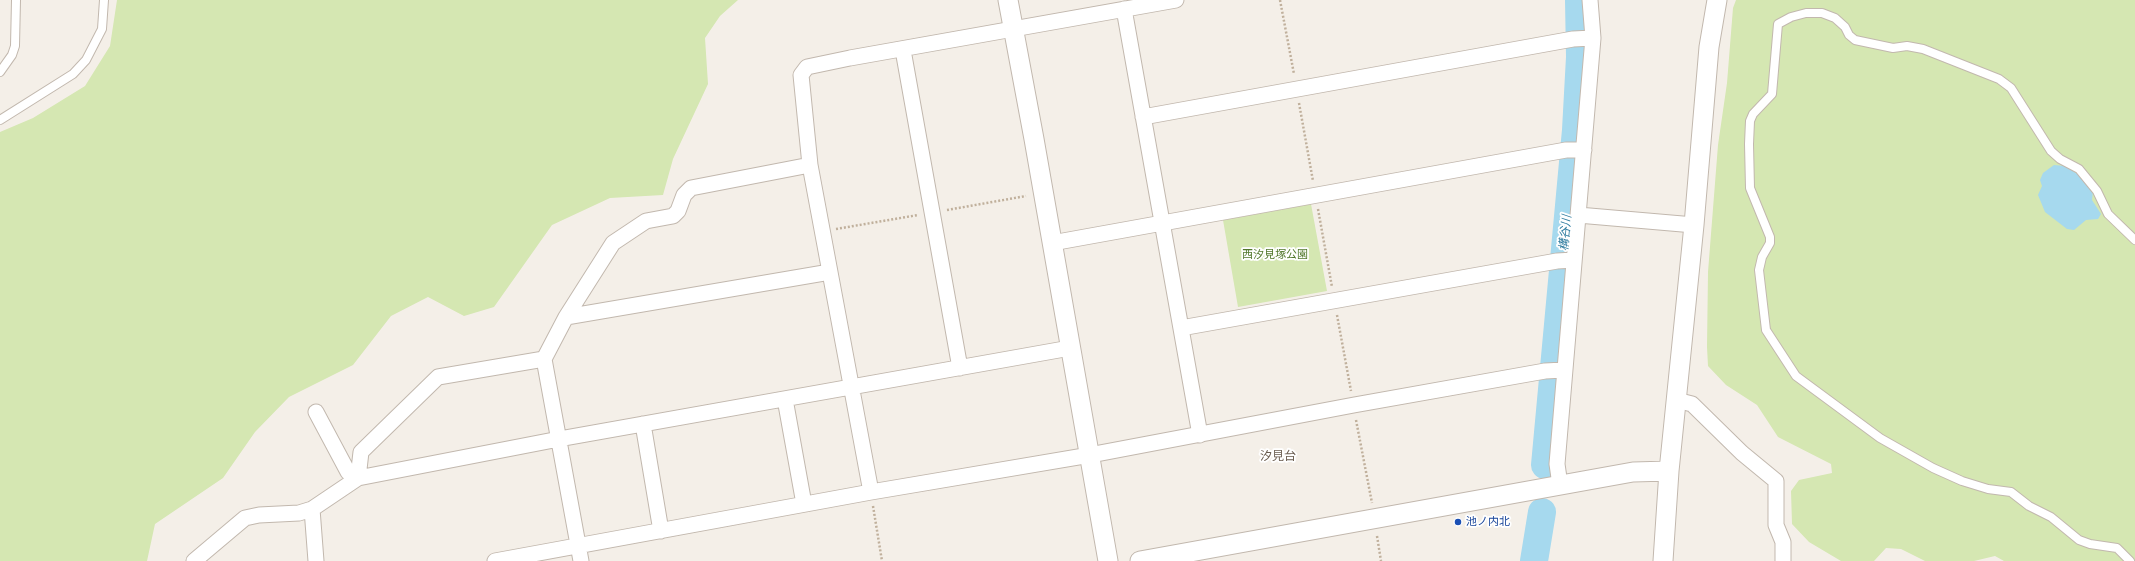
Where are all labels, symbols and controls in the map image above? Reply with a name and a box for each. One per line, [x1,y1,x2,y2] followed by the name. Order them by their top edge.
[1557,214,1575,252] water label: 構谷川
[1242,248,1308,262] park label: 西汐見塚公園
[1260,450,1296,464] district label: 汐見台
[1466,515,1510,529] place label: 池ノ内北
[1453,517,1463,527] marker: 池ノ内北

